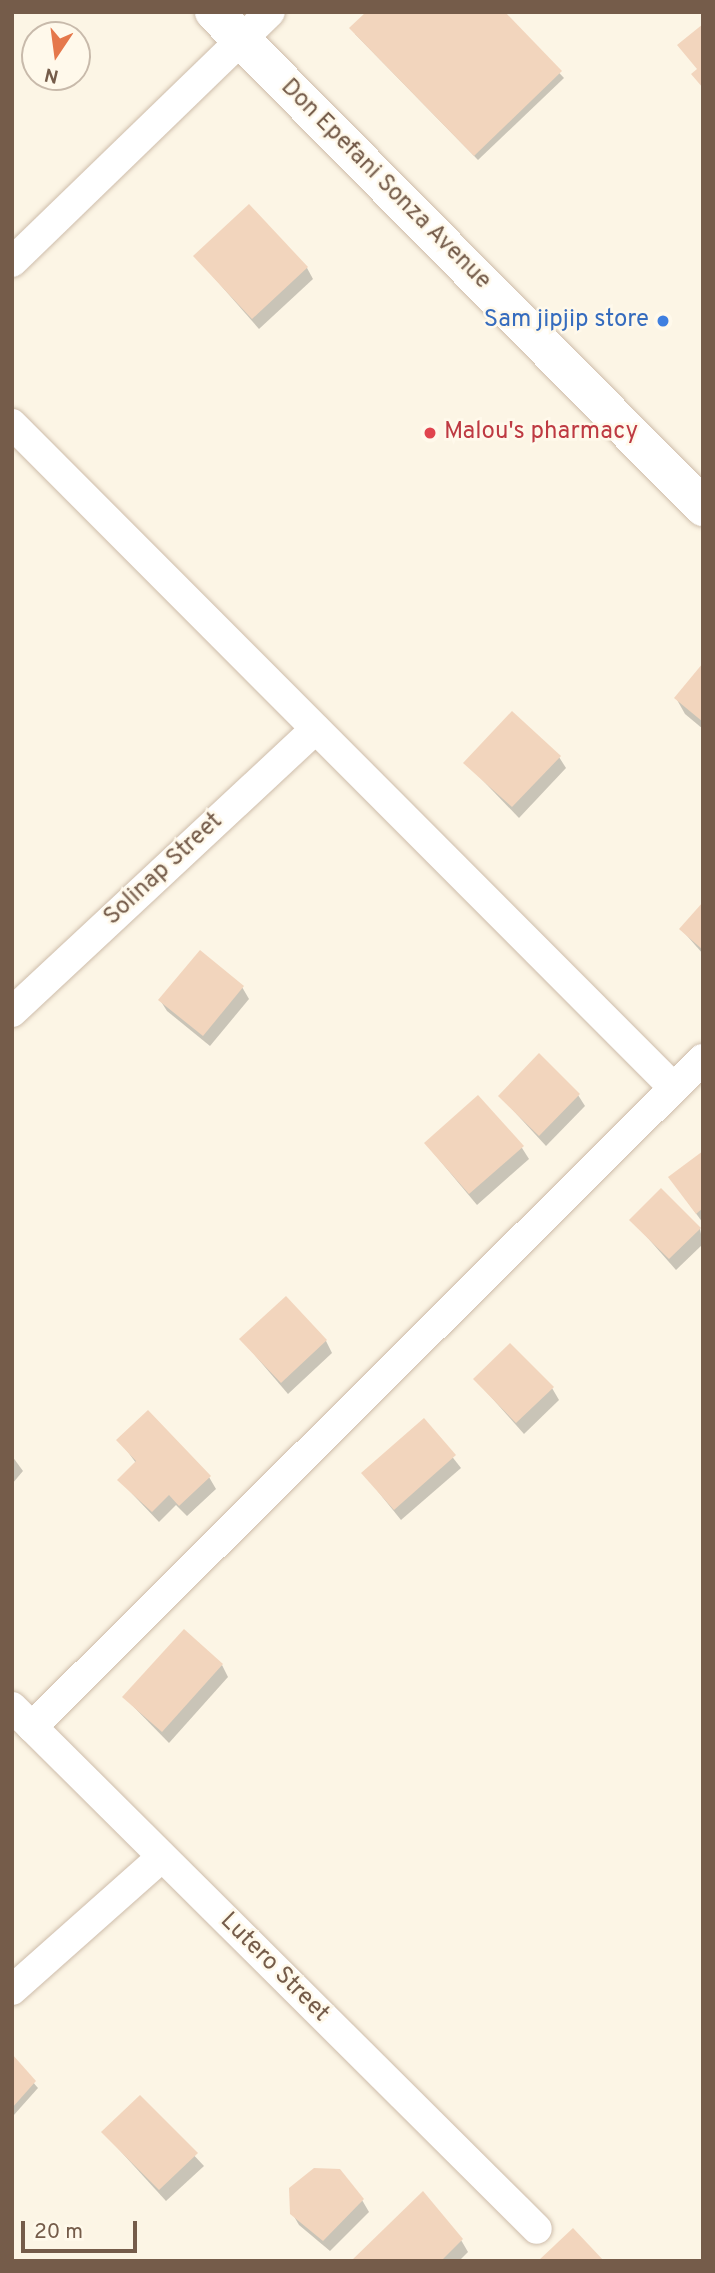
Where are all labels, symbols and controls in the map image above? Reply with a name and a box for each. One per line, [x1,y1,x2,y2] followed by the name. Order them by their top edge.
[21,21,91,91] north arrow
[42,61,61,88] text: N
[273,73,497,297] street label: Don Epefani Sonza Avenue
[484,307,649,335] place label: Sam jipjip store
[655,313,671,329] marker: Sam jipjip store
[444,419,638,447] place label: Malou's pharmacy
[422,425,438,441] marker: Malou's pharmacy
[99,808,229,932] street label: Solinap Street
[213,1907,335,2029] street label: Lutero Street
[24,2206,140,2250] scale bar
[34,2219,83,2246] text: 20 m

